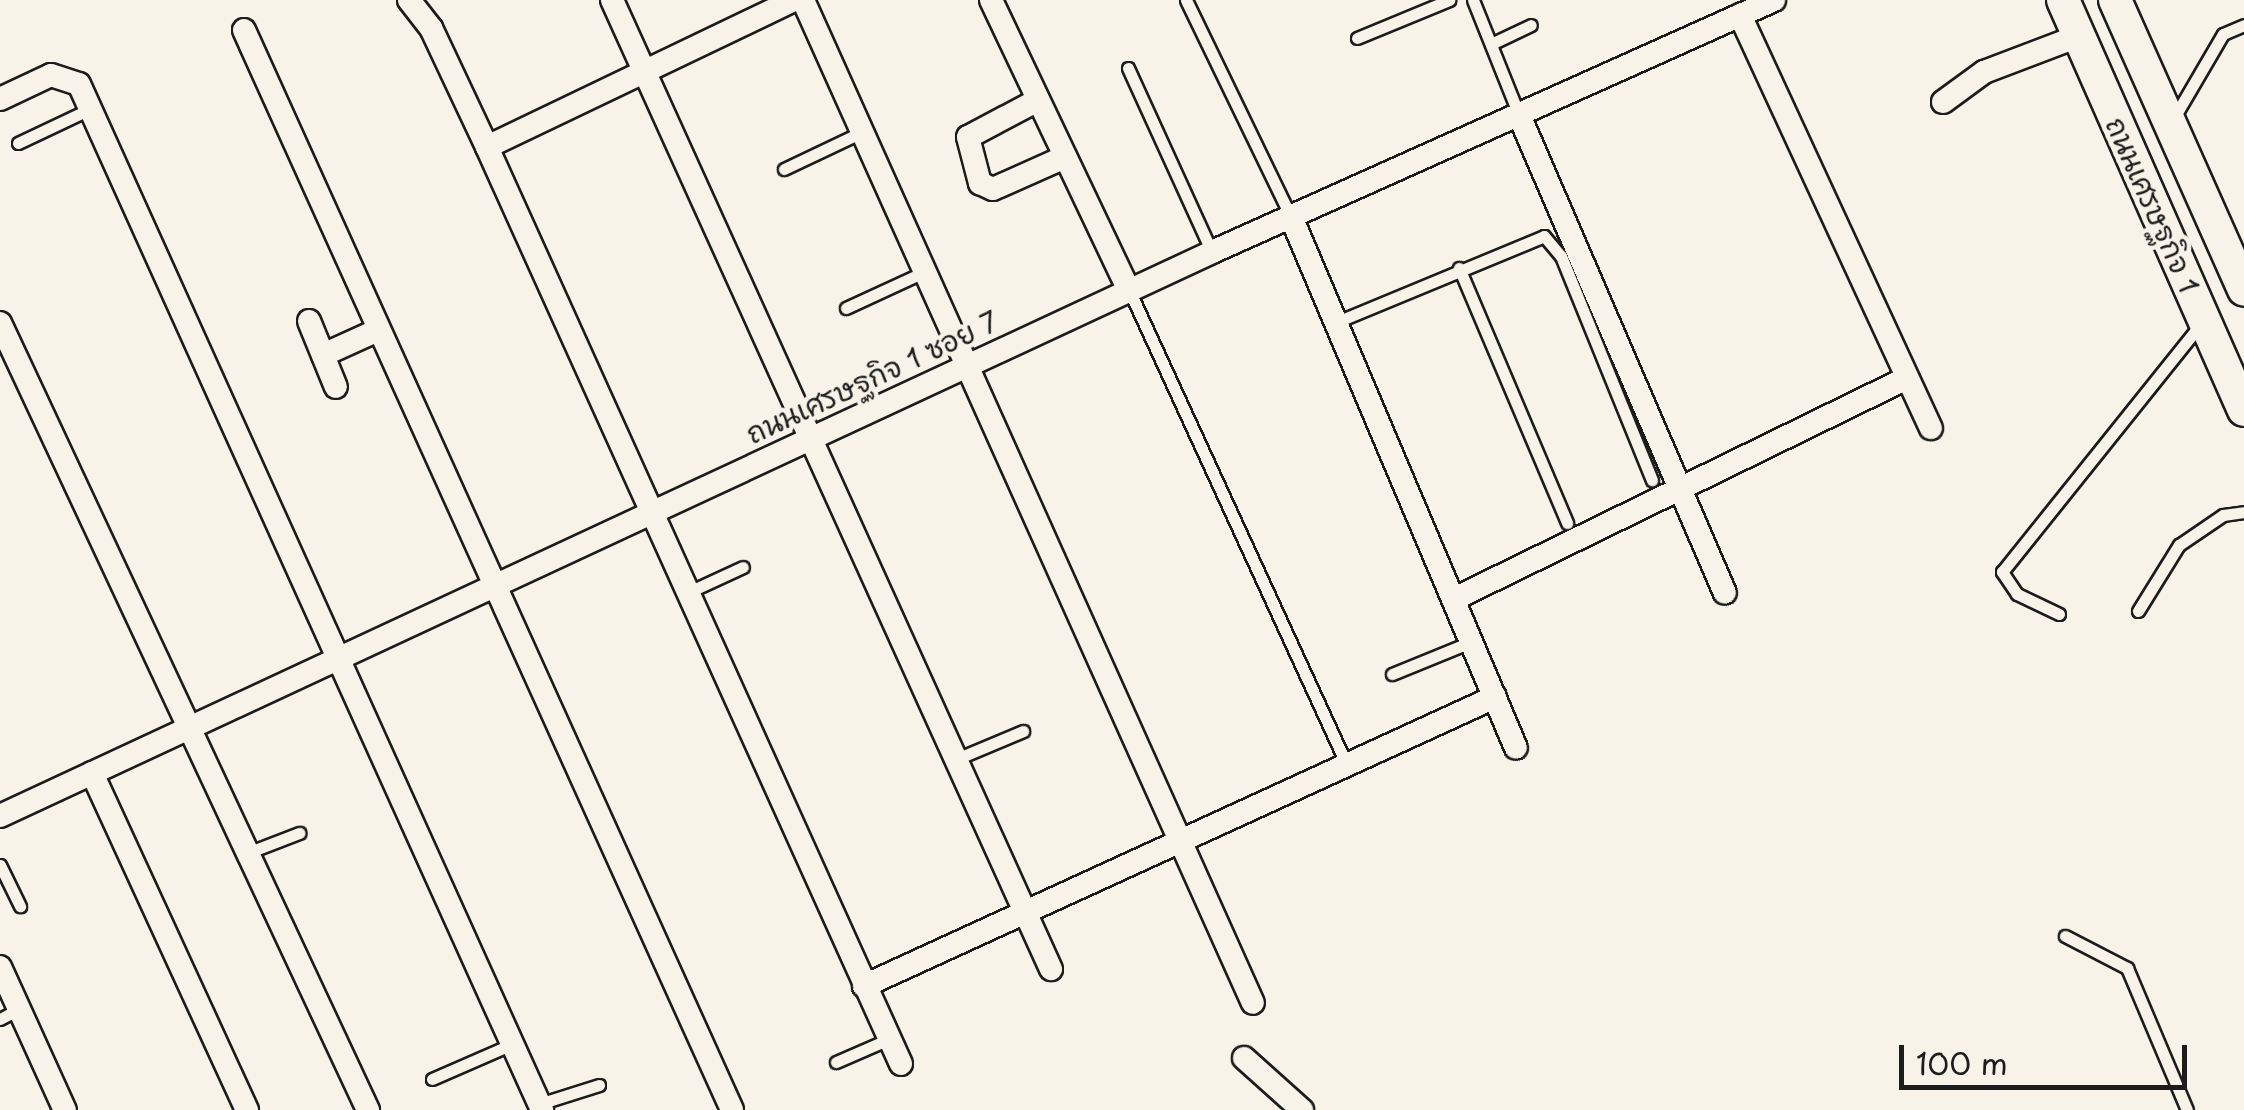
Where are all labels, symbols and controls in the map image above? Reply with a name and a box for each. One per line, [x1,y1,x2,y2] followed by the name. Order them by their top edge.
[2099,112,2207,298] street label: ถนนเศรษฐกิจ 1
[740,304,1004,450] street label: ถนนเศรษฐกิจ 1 ซอย 7
[1904,1025,2192,1087] scale bar
[1916,1040,2008,1085] text: 100 m

